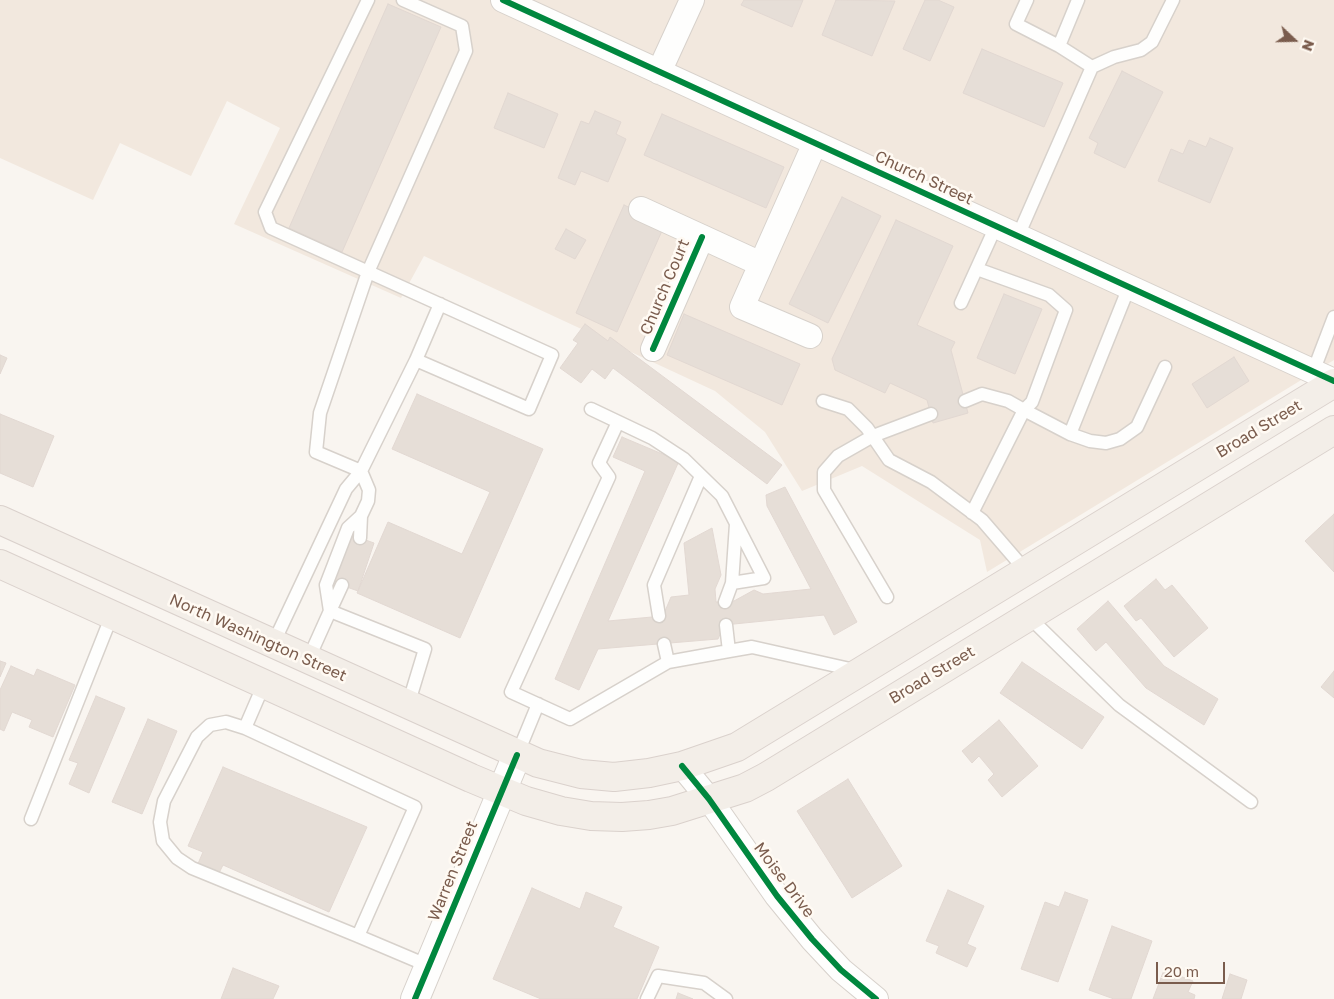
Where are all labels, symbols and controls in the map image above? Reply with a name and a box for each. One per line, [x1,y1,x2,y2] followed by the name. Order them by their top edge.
[1269,15,1319,65] north arrow
[1299,38,1318,54] text: N
[872,147,976,209] street label: Church Street
[636,236,694,338] street label: Church Court
[1213,396,1305,462] street label: Broad Street
[166,590,350,686] street label: North Washington Street
[886,642,978,708] street label: Broad Street
[424,818,482,924] street label: Warren Street
[750,839,818,921] street label: Moise Drive
[1159,952,1228,984] scale bar
[1164,962,1199,980] text: 20 m

